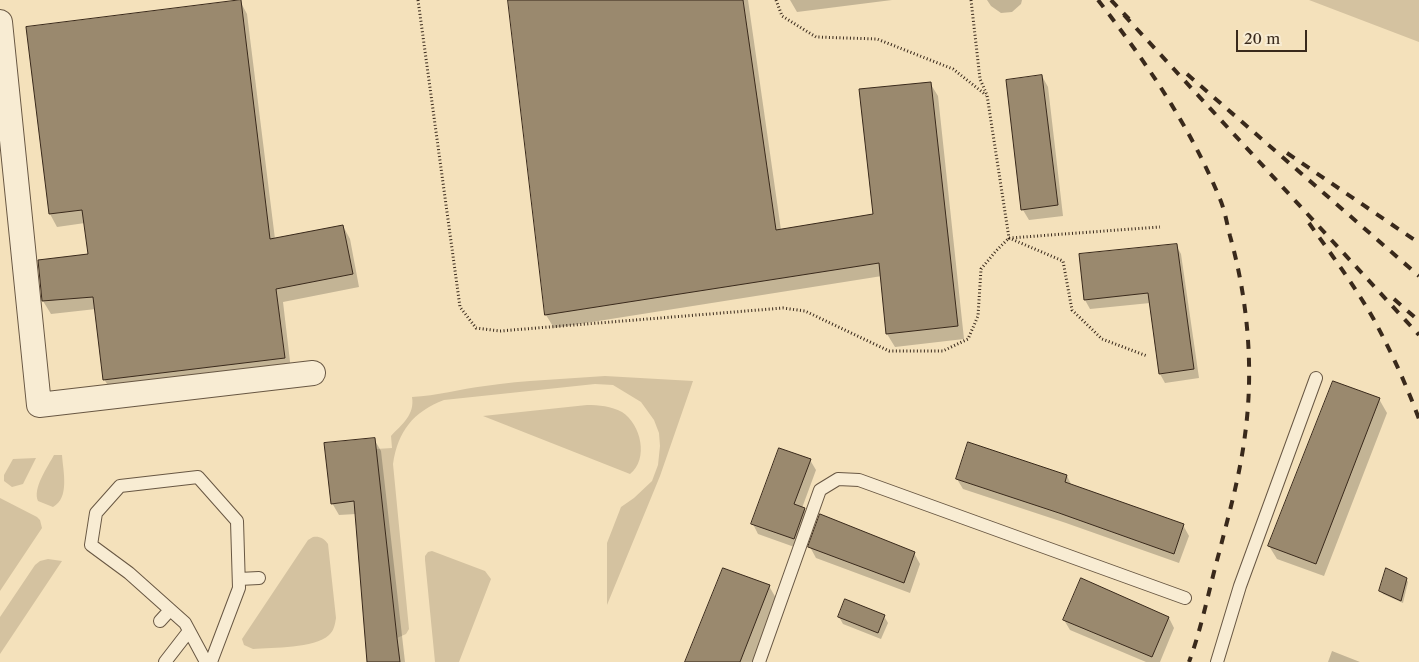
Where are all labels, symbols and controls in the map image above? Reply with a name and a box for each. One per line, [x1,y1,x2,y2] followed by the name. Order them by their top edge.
[1239,20,1310,52] scale bar
[1244,29,1280,48] text: 20 m

